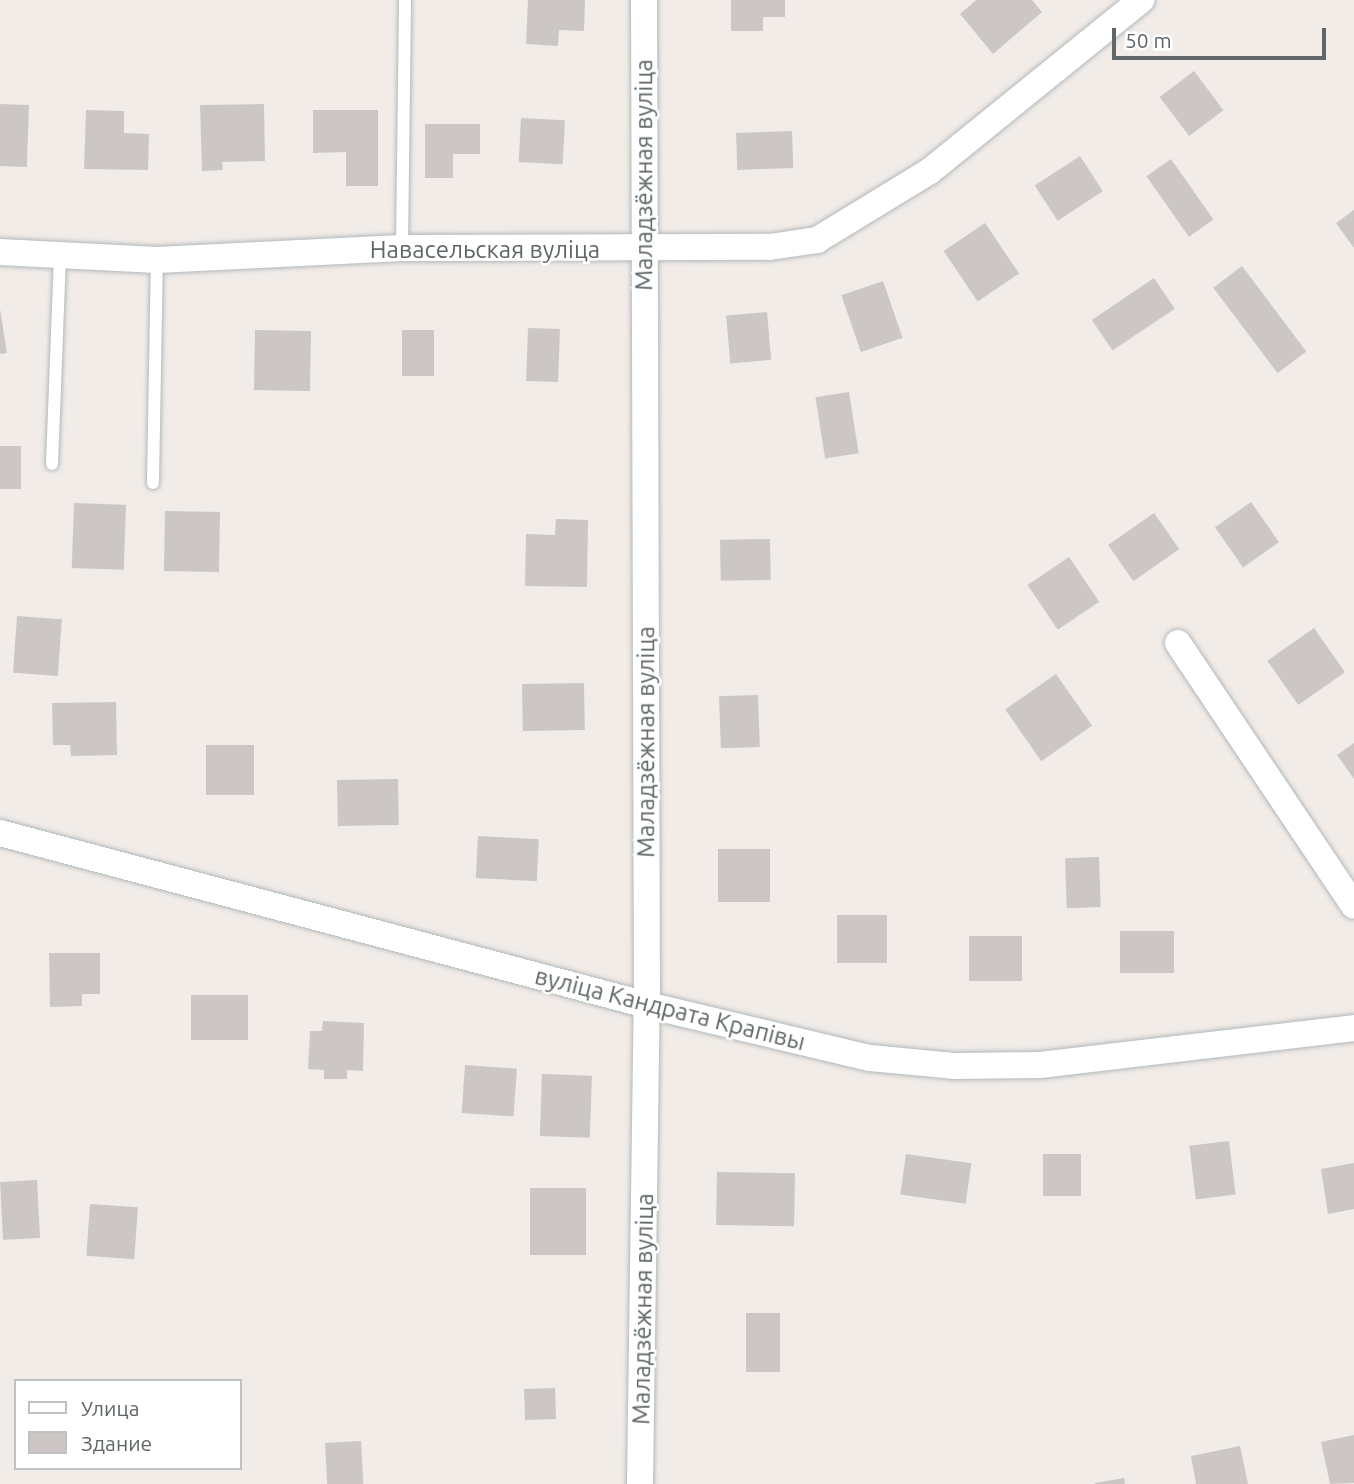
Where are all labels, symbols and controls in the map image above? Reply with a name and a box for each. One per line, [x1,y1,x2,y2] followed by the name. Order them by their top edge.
[1116,14,1330,58] scale bar
[1125,28,1172,52] text: 50 m
[630,59,658,291] street label: Маладзёжная вуліца
[370,236,600,264] street label: Навасельская вуліца
[632,626,660,858] street label: Маладзёжная вуліца
[532,961,808,1057] street label: вуліца Кандрата Крапівы
[627,1193,659,1425] street label: Маладзёжная вуліца
[14,1379,242,1470] legend
[81,1396,139,1420] text: Улица
[81,1431,152,1455] text: Здание

